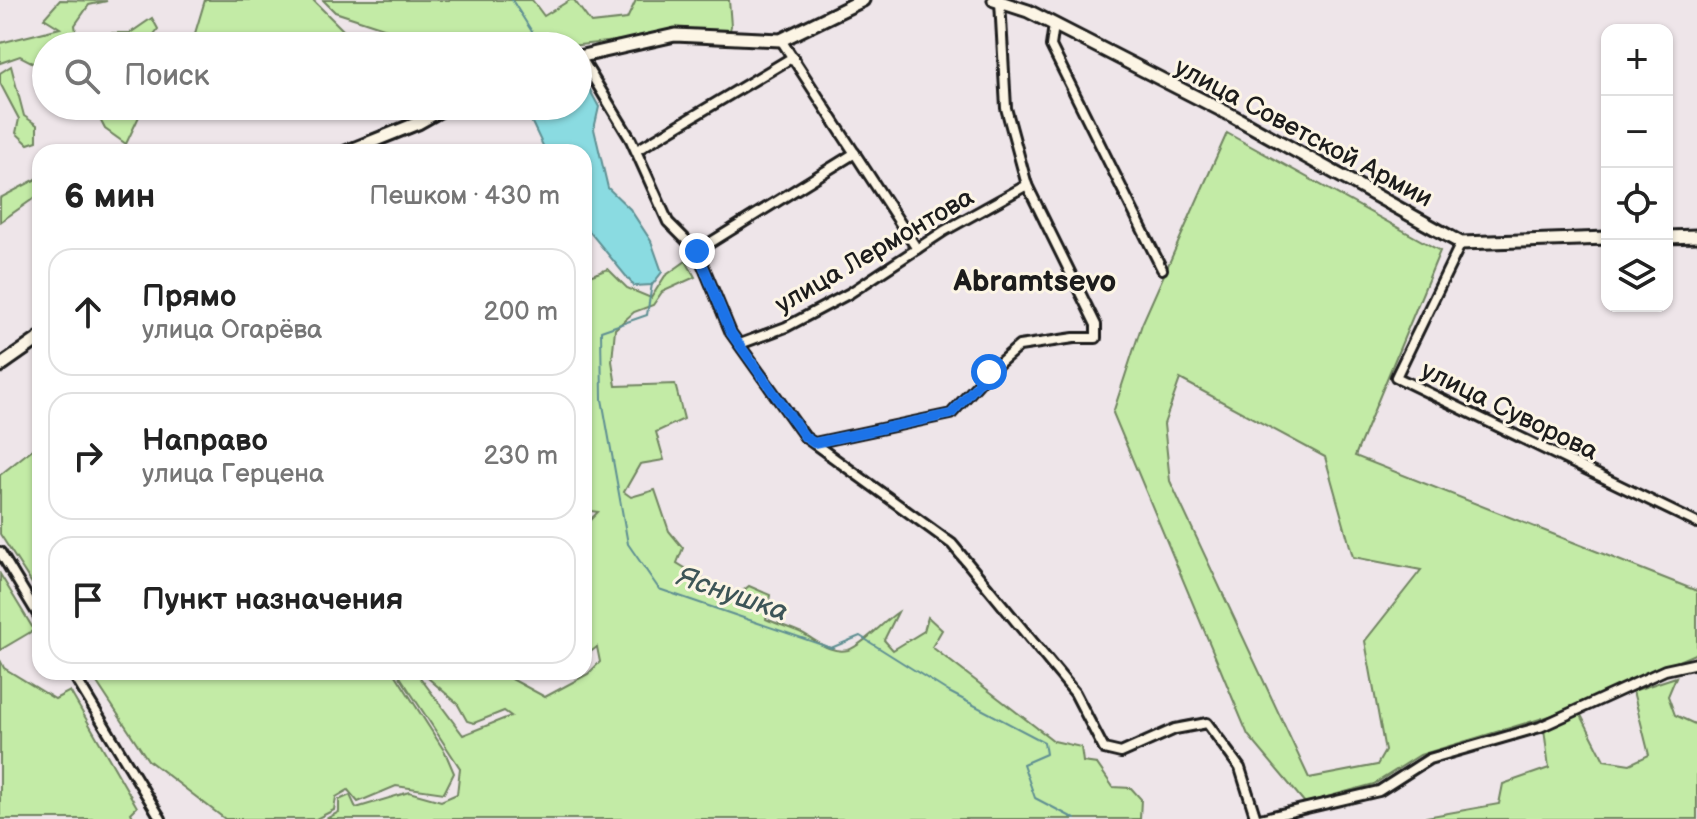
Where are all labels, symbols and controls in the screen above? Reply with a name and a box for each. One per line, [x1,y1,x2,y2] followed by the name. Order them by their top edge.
[1601,24,1673,312] map controls
[1601,24,1673,96] button: +
[32,32,592,120] search box
[1169,52,1438,215] street label: улица Советской Армии
[60,54,104,98] icon: search
[124,58,210,94] text: Поиск
[1601,96,1673,168] button: −
[1601,168,1673,240] button: locate
[64,176,155,217] text: 6 мин
[369,181,560,212] text: Пешком · 430 m
[770,182,980,321] street label: улица Лермонтова
[679,233,715,269] route end
[1601,240,1673,312] button: layers
[953,264,1116,300] district label: Abramtsevo
[142,279,236,315] text: Прямо
[66,290,110,334] icon: ahead
[484,297,558,328] text: 200 m
[142,315,322,346] text: улица Огарёва
[971,354,1007,390] route start
[1416,355,1603,468] street label: улица Суворова
[142,423,268,459] text: Направо
[66,434,110,478] icon: right
[483,441,558,472] text: 230 m
[142,459,324,490] text: улица Герцена
[672,560,792,629] water label: Яснушка
[66,578,110,622] icon: arrive
[142,582,403,618] text: Пункт назначения

